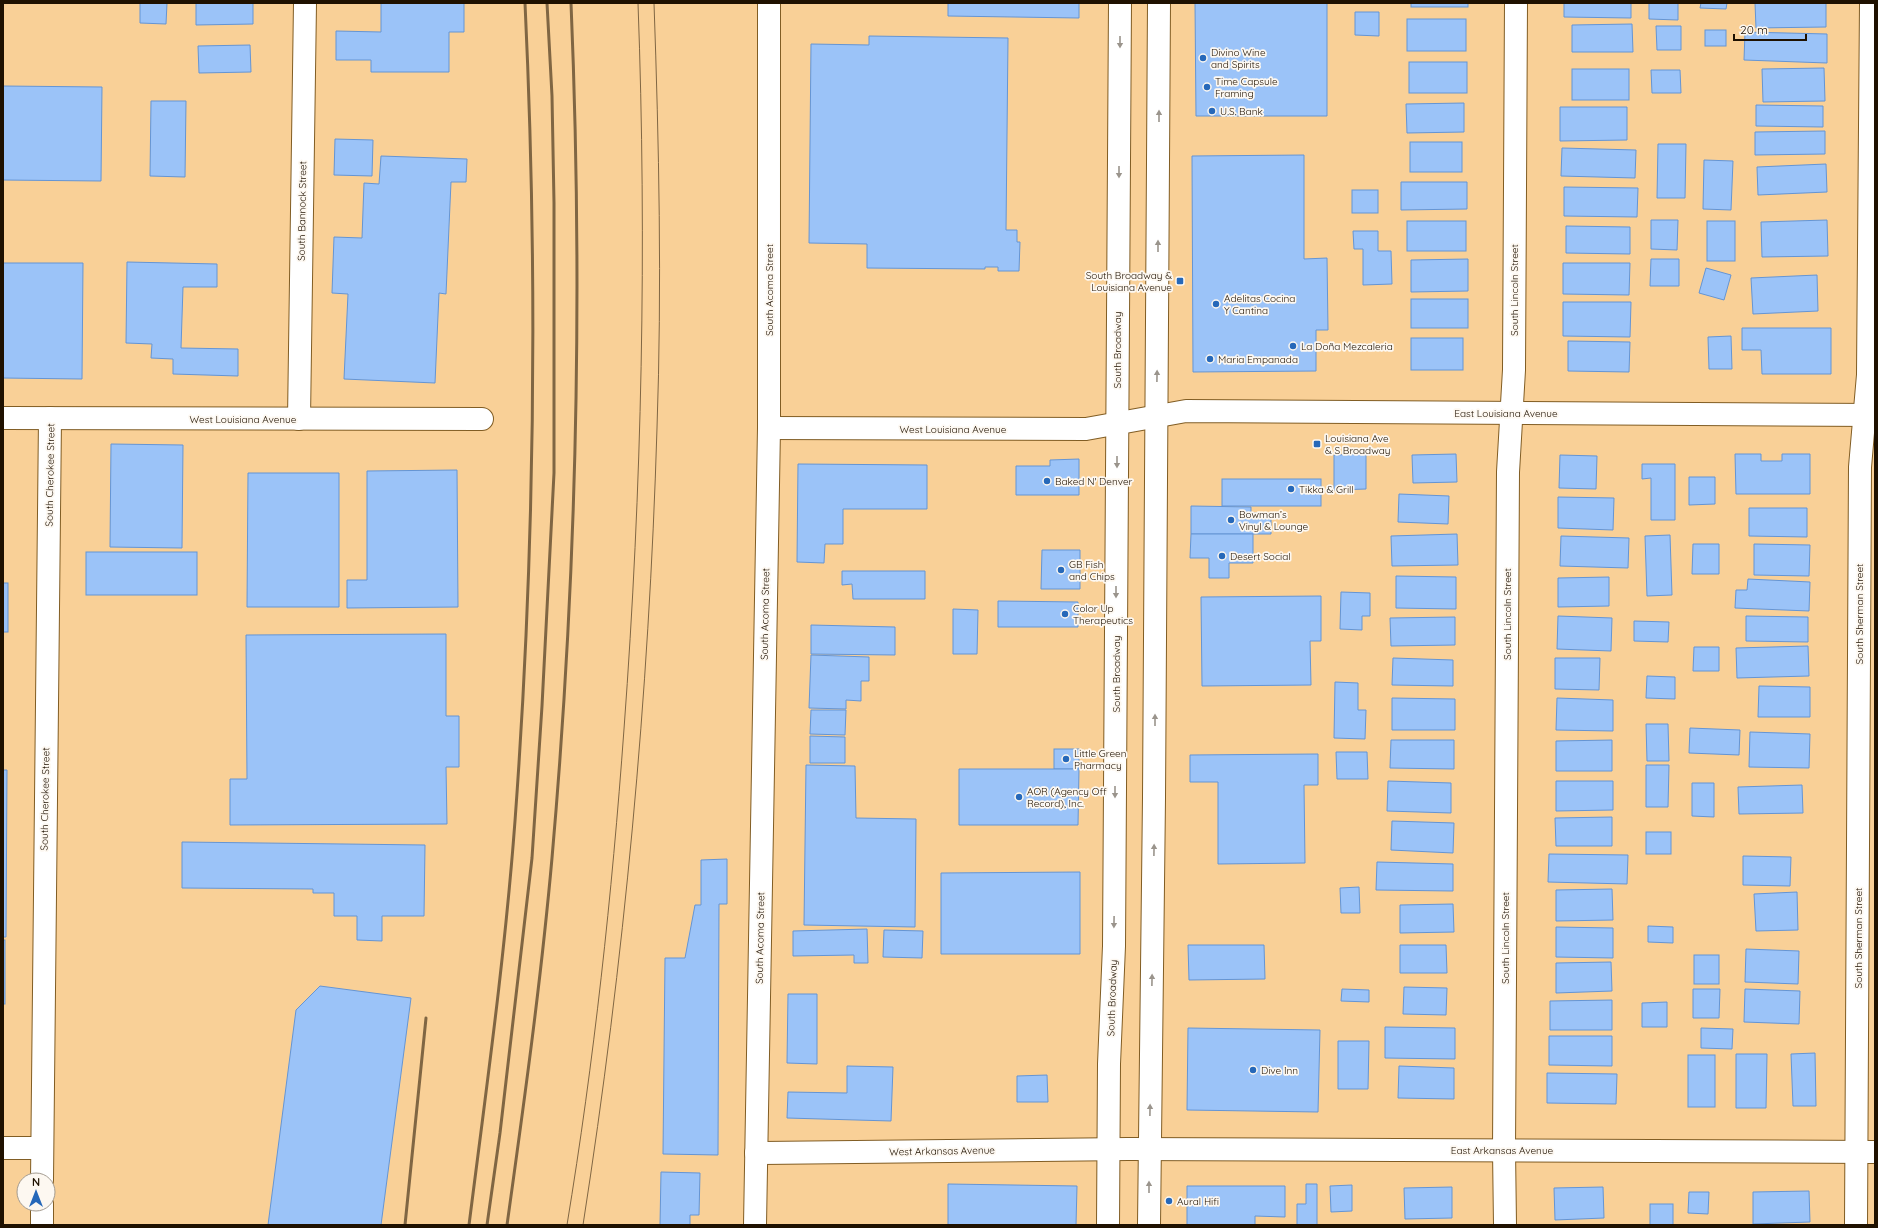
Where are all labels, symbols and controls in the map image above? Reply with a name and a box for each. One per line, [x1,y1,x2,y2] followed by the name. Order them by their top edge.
[1734,16,1806,42] scale bar
[1740,22,1768,37] text: 20 m
[1117,36,1123,49] one-way arrow
[1211,46,1266,71] place label: Divino Wine and Spirits
[1198,53,1208,63] marker: Divino Wine and Spirits
[1215,75,1278,100] place label: Time Capsule Framing
[1202,82,1212,92] marker: Time Capsule Framing
[1220,105,1263,118] place label: U.S. Bank
[1207,106,1217,116] marker: U.S. Bank
[1156,109,1162,122] one-way arrow
[295,160,309,261] street label: South Bannock Street
[1116,166,1122,179] one-way arrow
[1155,239,1161,252] one-way arrow
[763,243,776,336] street label: South Acoma Street
[1508,244,1521,336] street label: South Lincoln Street
[1086,269,1172,294] place label: South Broadway & Louisiana Avenue
[1175,276,1185,286] marker: South Broadway & Louisiana Avenue
[1224,292,1295,317] place label: Adelitas Cocina Y Cantina
[1211,299,1221,309] marker: Adelitas Cocina Y Cantina
[1111,312,1124,388] street label: South Broadway
[1301,340,1393,353] place label: La Doña Mezcaleria
[1288,341,1298,351] marker: La Doña Mezcaleria
[1218,353,1298,366] place label: Maria Empanada
[1205,354,1215,364] marker: Maria Empanada
[1154,369,1160,382] one-way arrow
[1454,407,1558,420] street label: East Louisiana Avenue
[190,413,297,426] street label: West Louisiana Avenue
[43,423,57,527] street label: South Cherokee Street
[900,423,1007,436] street label: West Louisiana Avenue
[1325,432,1390,457] place label: Louisiana Ave & S Broadway
[1312,439,1322,449] marker: Louisiana Ave & S Broadway
[1114,456,1120,469] one-way arrow
[1055,475,1133,488] place label: Baked N' Denver
[1042,476,1052,486] marker: Baked N' Denver
[1299,483,1354,496] place label: Tikka & Grill
[1286,484,1296,494] marker: Tikka & Grill
[1239,508,1309,533] place label: Bowman’s Vinyl & Lounge
[1226,515,1236,525] marker: Bowman’s Vinyl & Lounge
[1230,550,1291,563] place label: Desert Social
[1217,551,1227,561] marker: Desert Social
[1069,558,1115,583] place label: GB Fish and Chips
[1853,563,1866,664] street label: South Sherman Street
[1056,565,1066,575] marker: GB Fish and Chips
[758,567,772,660] street label: South Acoma Street
[1501,568,1514,660] street label: South Lincoln Street
[1113,586,1119,599] one-way arrow
[1073,602,1133,627] place label: Color Up Therapeutics
[1060,609,1070,619] marker: Color Up Therapeutics
[1110,636,1123,712] street label: South Broadway
[1152,713,1158,726] one-way arrow
[38,747,52,851] street label: South Cherokee Street
[1074,747,1126,772] place label: Little Green Pharmacy
[1061,754,1071,764] marker: Little Green Pharmacy
[1027,785,1107,810] place label: AOR (Agency Off Record), Inc.
[1112,786,1118,799] one-way arrow
[1014,792,1024,802] marker: AOR (Agency Off Record), Inc.
[1151,843,1157,856] one-way arrow
[1852,887,1865,988] street label: South Sherman Street
[753,891,767,984] street label: South Acoma Street
[1499,892,1512,984] street label: South Lincoln Street
[1111,916,1117,929] one-way arrow
[1104,959,1120,1037] street label: South Broadway
[1149,973,1155,986] one-way arrow
[1261,1064,1298,1077] place label: Dive Inn
[1248,1065,1258,1075] marker: Dive Inn
[1147,1103,1153,1116] one-way arrow
[889,1144,995,1158] street label: West Arkansas Avenue
[1451,1144,1554,1157] street label: East Arkansas Avenue
[16,1172,56,1212] north arrow
[32,1175,40,1189] text: N
[1146,1180,1152,1193] one-way arrow
[1177,1195,1219,1208] place label: Aural Hifi
[1164,1196,1174,1206] marker: Aural Hifi

